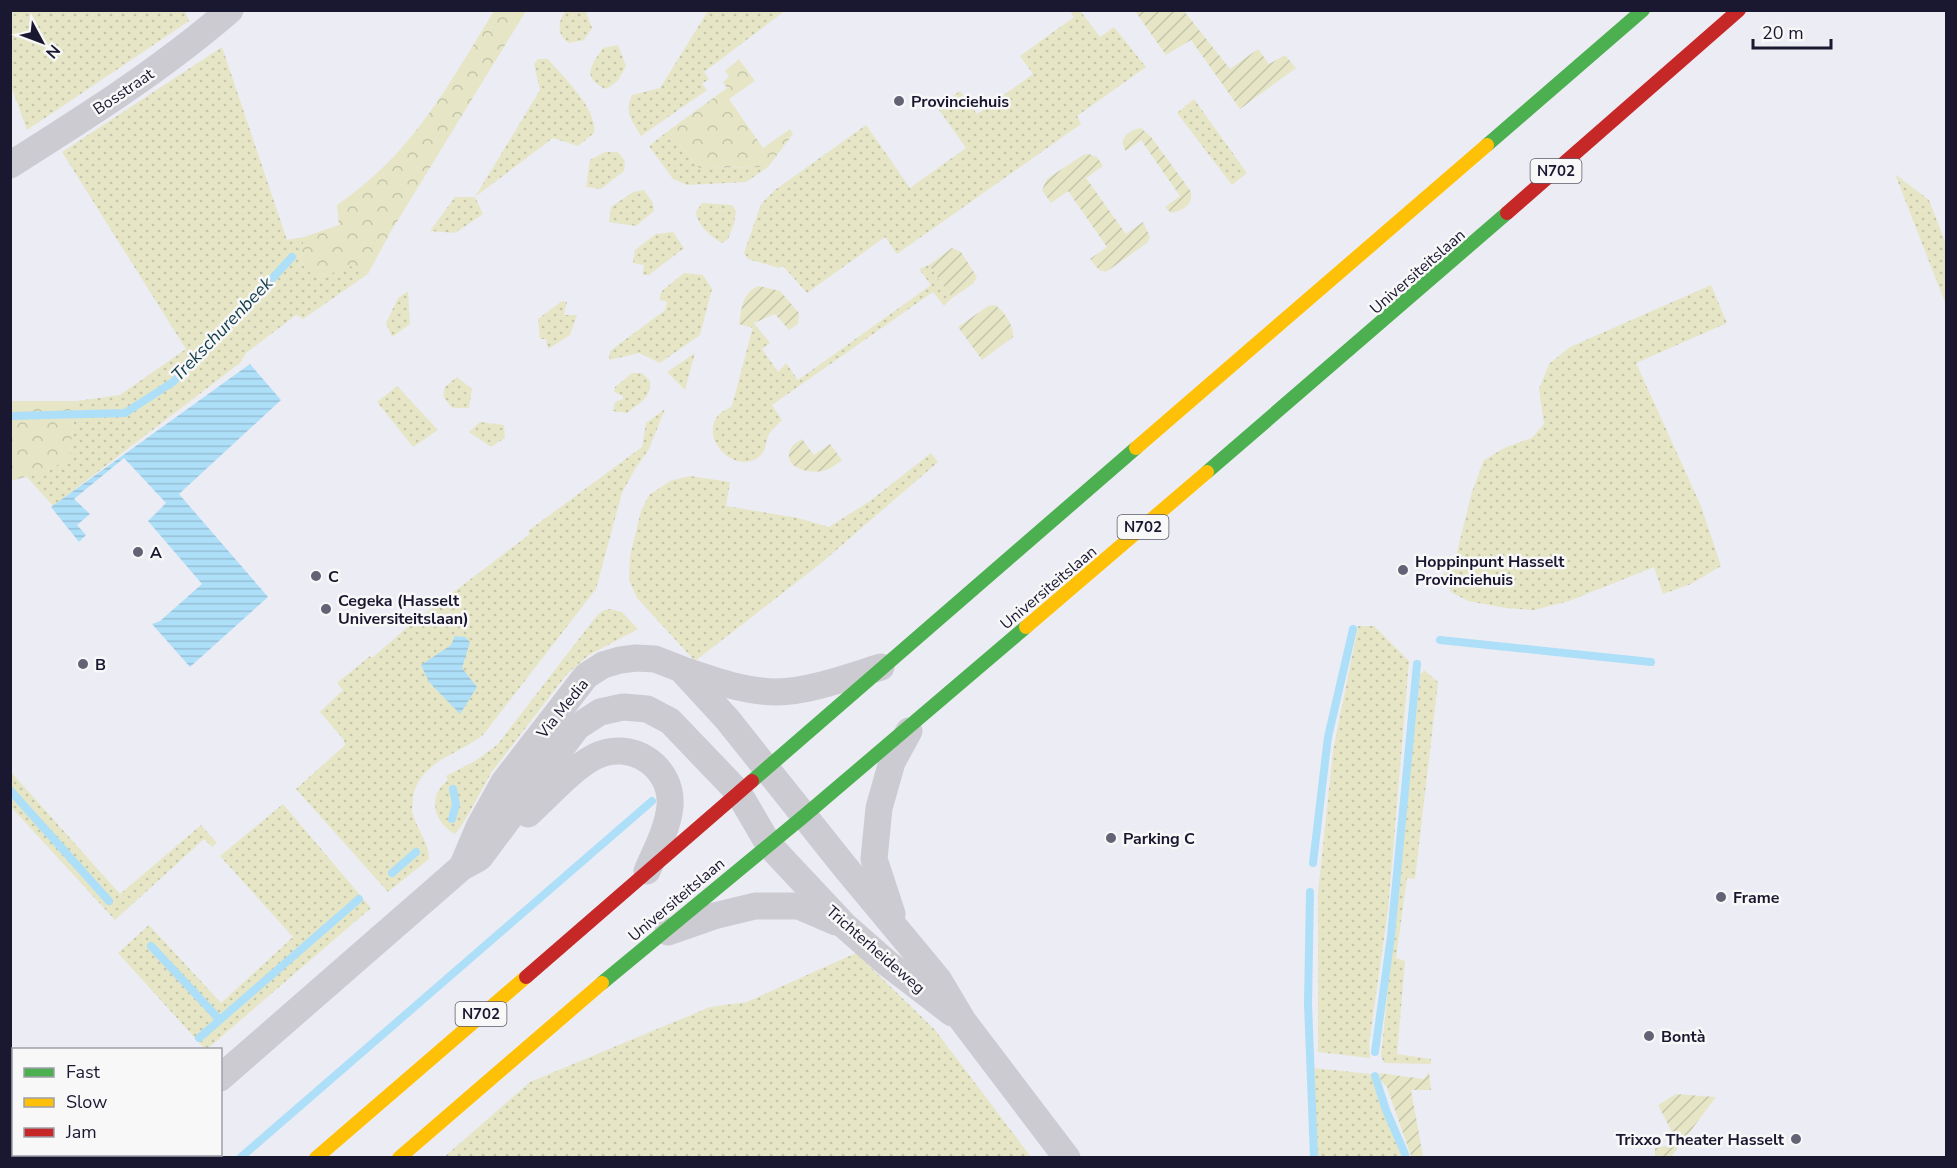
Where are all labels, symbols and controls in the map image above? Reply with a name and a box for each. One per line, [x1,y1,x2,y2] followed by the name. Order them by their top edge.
[12,12,72,72] north arrow
[1753,12,1831,50] scale bar
[1762,21,1804,45] text: 20 m
[40,39,65,63] text: N
[89,63,159,120] street label: Bosstraat
[911,91,1009,113] place label: Provinciehuis
[892,94,906,108] marker: Provinciehuis
[1530,159,1582,183] road number: N702
[1365,224,1470,319] street label: Universiteitslaan
[166,271,279,386] water label: Trekschurenbeek
[1118,515,1168,539] road number: N702
[996,541,1102,635] street label: Universiteitslaan
[150,542,162,564] place label: A
[131,545,145,559] marker: A
[1415,551,1565,591] place label: Hoppinpunt Hasselt Provinciehuis
[1396,563,1410,577] marker: Hoppinpunt Hasselt Provinciehuis
[328,566,339,588] place label: C
[309,569,323,583] marker: C
[338,590,469,630] place label: Cegeka (Hasselt Universiteitslaan)
[319,602,333,616] marker: Cegeka (Hasselt Universiteitslaan)
[95,654,106,676] place label: B
[76,657,90,671] marker: B
[531,674,594,744] street label: Via Media
[1123,828,1195,850] place label: Parking C
[1104,831,1118,845] marker: Parking C
[624,853,730,947] street label: Universiteitslaan
[1733,887,1780,909] place label: Frame
[1714,890,1728,904] marker: Frame
[821,901,929,999] street label: Trichterheideweg
[456,1002,506,1026] road number: N702
[1661,1026,1705,1048] place label: Bontà
[1642,1029,1656,1043] marker: Bontà
[12,1048,222,1156] legend
[66,1060,101,1084] text: Fast
[66,1090,107,1114] text: Slow
[65,1120,97,1144] text: Jam
[1616,1129,1785,1151] place label: Trixxo Theater Hasselt
[1789,1132,1803,1146] marker: Trixxo Theater Hasselt

